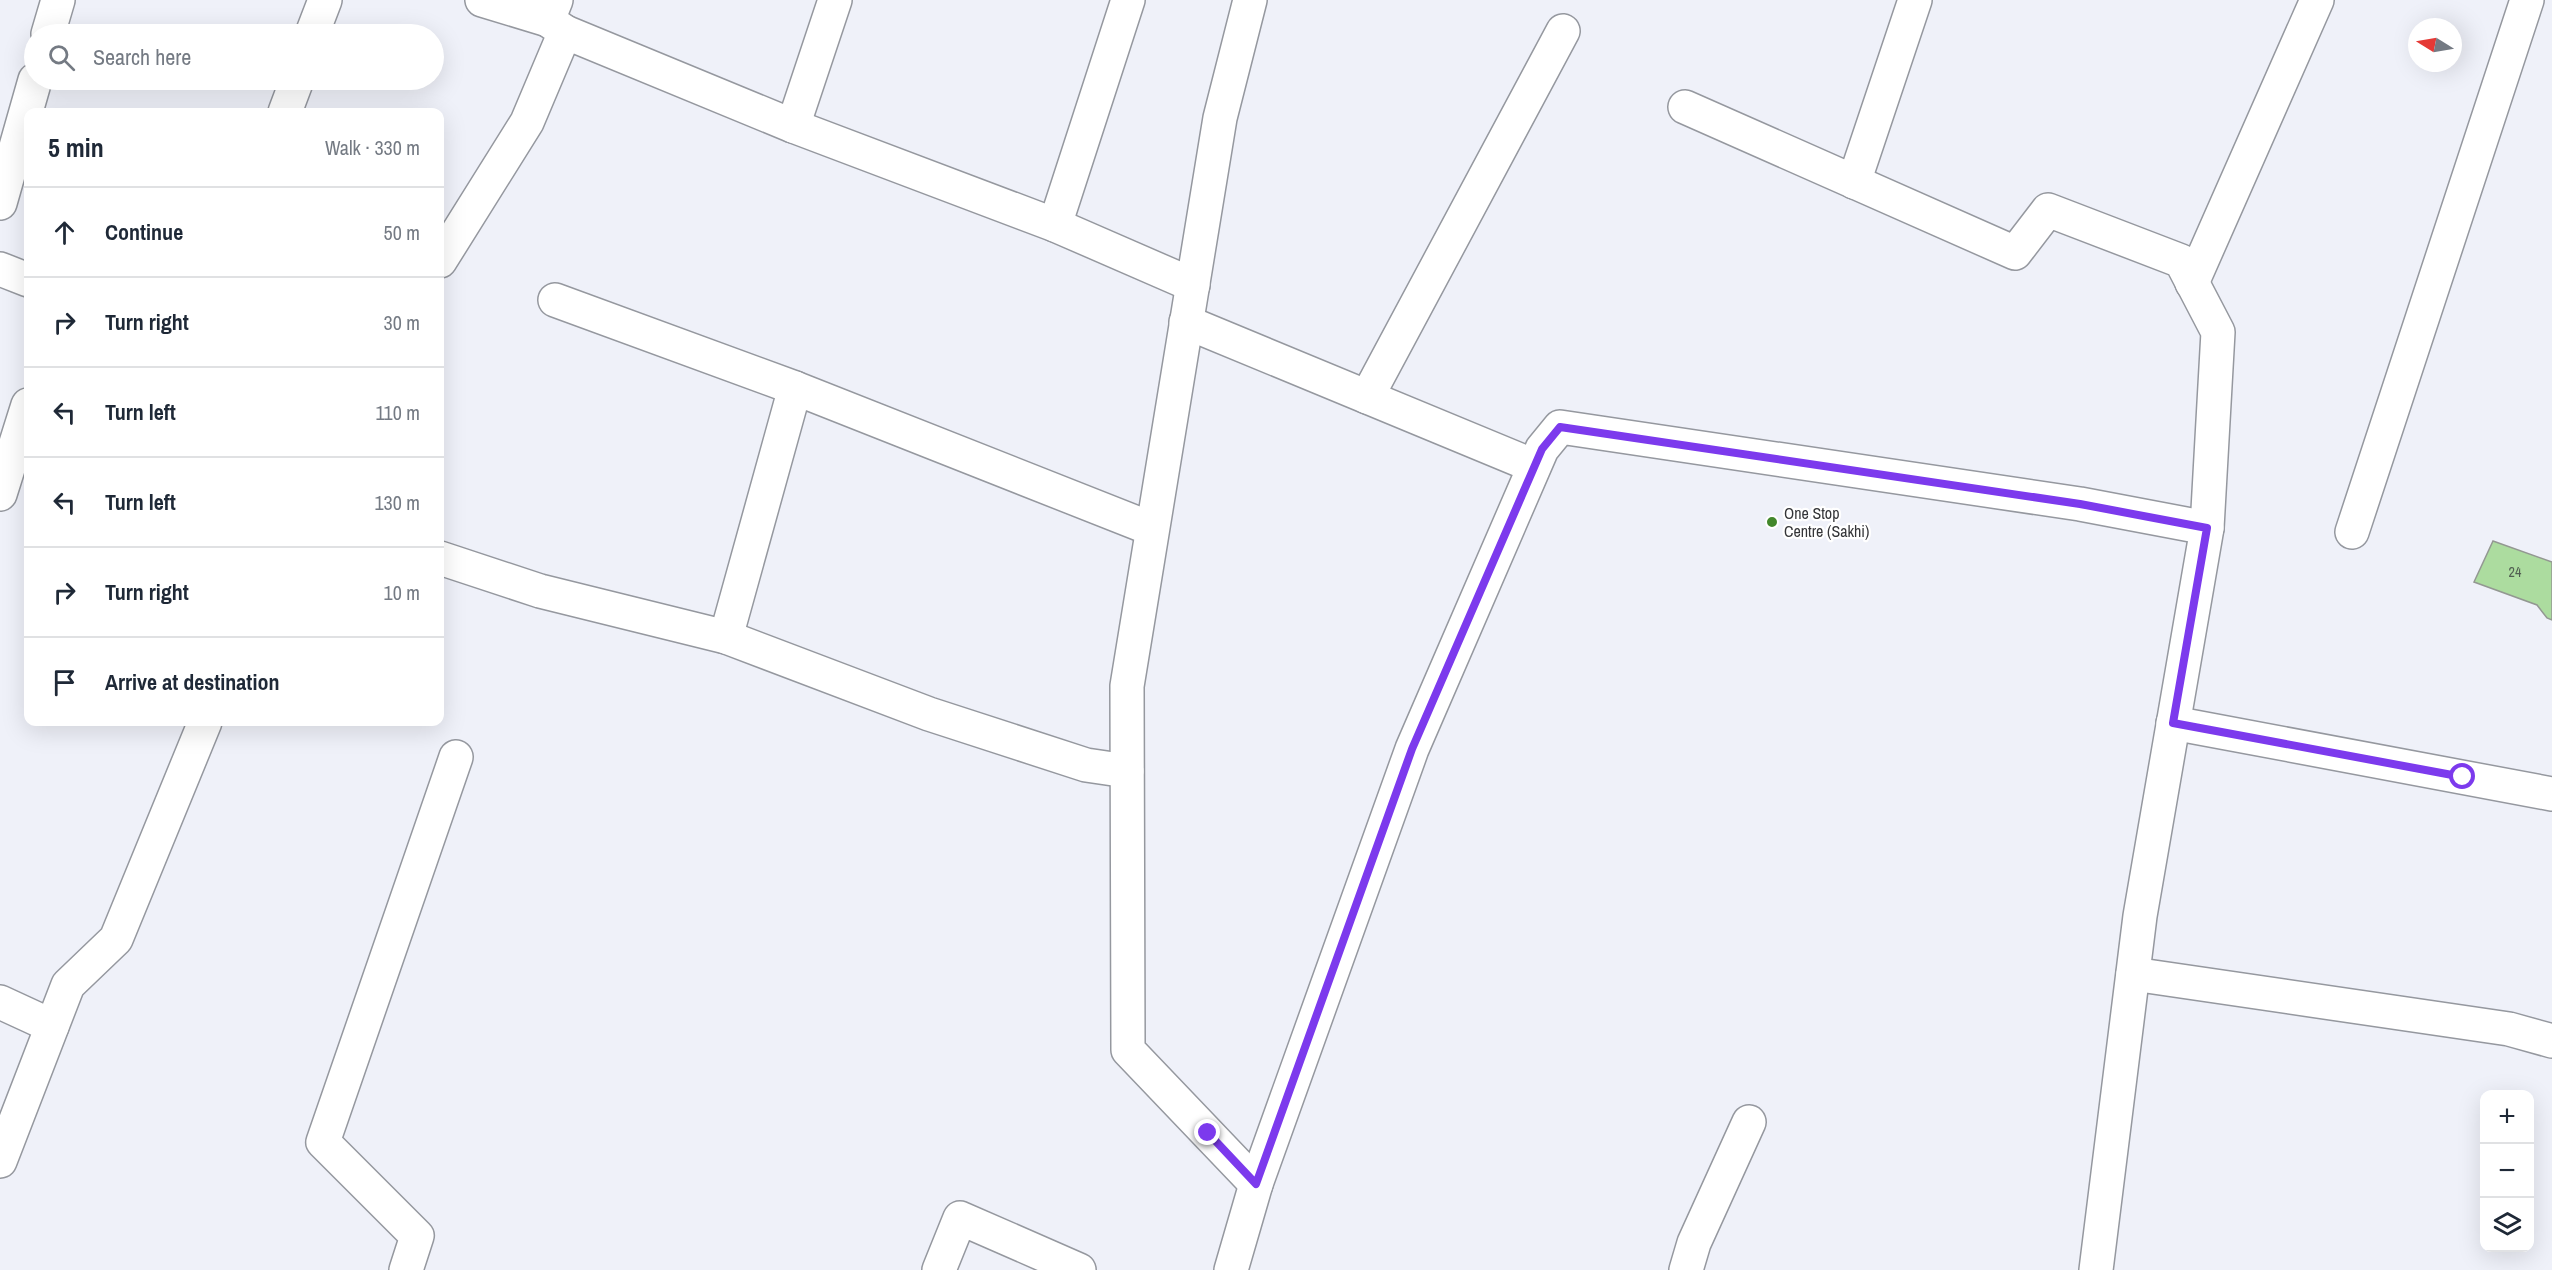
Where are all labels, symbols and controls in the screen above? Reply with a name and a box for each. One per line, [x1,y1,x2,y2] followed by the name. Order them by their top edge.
[2408,18,2462,72] north arrow
[24,24,444,90] search box
[45,41,78,74] icon: search
[93,42,191,72] text: Search here
[48,130,104,165] text: 5 min
[325,134,420,161] text: Walk · 330 m
[48,216,81,249] icon: ahead
[105,217,183,247] text: Continue
[384,219,420,246] text: 50 m
[48,306,81,339] icon: right
[105,307,189,337] text: Turn right
[384,309,420,336] text: 30 m
[48,396,81,429] icon: left
[105,397,176,427] text: Turn left
[376,399,420,426] text: 110 m
[48,486,81,519] icon: left
[105,487,176,517] text: Turn left
[374,489,420,516] text: 130 m
[1784,502,1869,542] place label: One Stop Centre (Sakhi)
[1765,515,1779,529] marker: One Stop Centre (Sakhi)
[2509,563,2522,581] house number: 24
[48,576,81,609] icon: right
[105,577,189,607] text: Turn right
[384,579,420,606] text: 10 m
[48,666,81,699] icon: arrive
[105,667,279,697] text: Arrive at destination
[2449,763,2475,789] route start
[2480,1090,2534,1252] map controls
[2480,1090,2534,1144] button: +
[1194,1119,1220,1145] route end
[2480,1144,2534,1198] button: −
[2480,1198,2534,1252] button: layers

